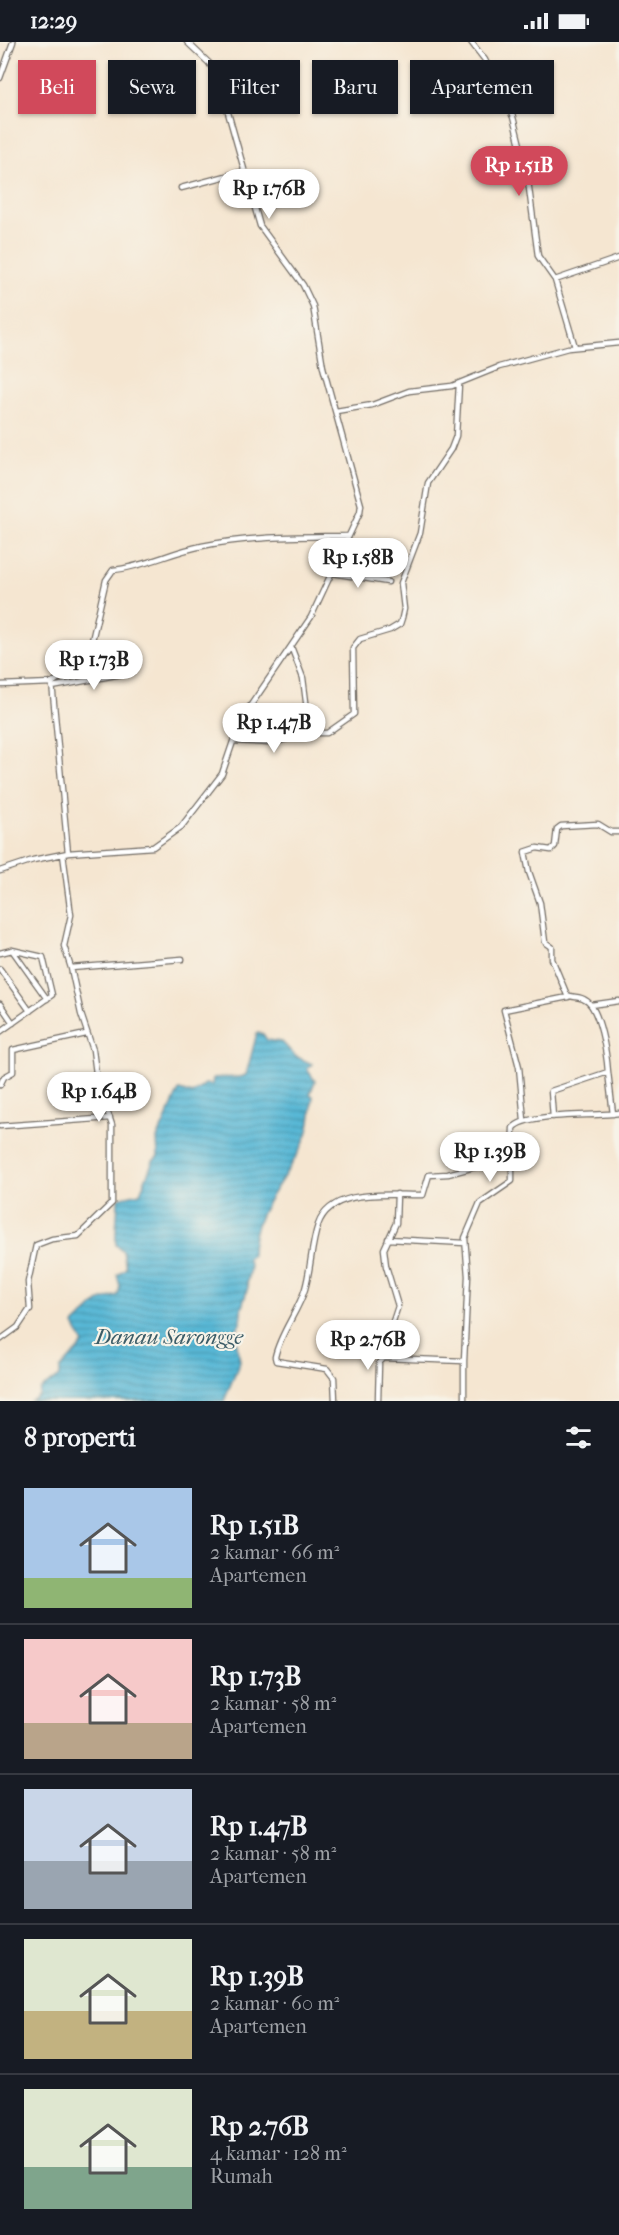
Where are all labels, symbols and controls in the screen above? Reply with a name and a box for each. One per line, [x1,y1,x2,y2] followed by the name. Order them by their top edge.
[30,8,77,34] text: 12:29
[18,60,96,114] chip: Beli
[108,60,196,114] chip: Sewa
[208,60,300,114] chip: Filter
[312,60,398,114] chip: Baru
[410,60,554,114] chip: Apartemen
[457,146,581,197] pin: Rp 1.51B
[485,154,553,177] text: Rp 1.51B
[207,169,331,220] pin: Rp 1.76B
[233,177,306,200] text: Rp 1.76B
[296,538,420,589] pin: Rp 1.58B
[322,546,394,569] text: Rp 1.58B
[32,640,156,691] pin: Rp 1.73B
[59,648,129,671] text: Rp 1.73B
[212,703,336,754] pin: Rp 1.47B
[236,711,312,734] text: Rp 1.47B
[37,1072,161,1123] pin: Rp 1.64B
[61,1080,137,1103] text: Rp 1.64B
[428,1132,552,1183] pin: Rp 1.39B
[454,1140,526,1163] text: Rp 1.39B
[306,1320,430,1371] pin: Rp 2.76B
[93,1324,244,1350] water label: Danau Sarongge
[330,1328,406,1351] text: Rp 2.76B
[562,1421,595,1454] icon: filters
[24,1422,136,1453] text: 8 properti
[210,1510,299,1541] text: Rp 1.51B
[72,1512,144,1584] icon: home
[210,1541,339,1564] text: 2 kamar · 66 m²
[210,1564,307,1587] text: Apartemen
[210,1661,301,1692] text: Rp 1.73B
[72,1663,144,1735] icon: home
[210,1692,336,1715] text: 2 kamar · 58 m²
[210,1715,307,1738] text: Apartemen
[210,1811,308,1842] text: Rp 1.47B
[72,1813,144,1885] icon: home
[210,1842,336,1865] text: 2 kamar · 58 m²
[210,1865,307,1888] text: Apartemen
[210,1961,304,1992] text: Rp 1.39B
[72,1963,144,2035] icon: home
[210,1992,339,2015] text: 2 kamar · 60 m²
[210,2015,307,2038] text: Apartemen
[210,2111,309,2142] text: Rp 2.76B
[72,2113,144,2185] icon: home
[210,2142,347,2165] text: 4 kamar · 128 m²
[210,2165,273,2188] text: Rumah

